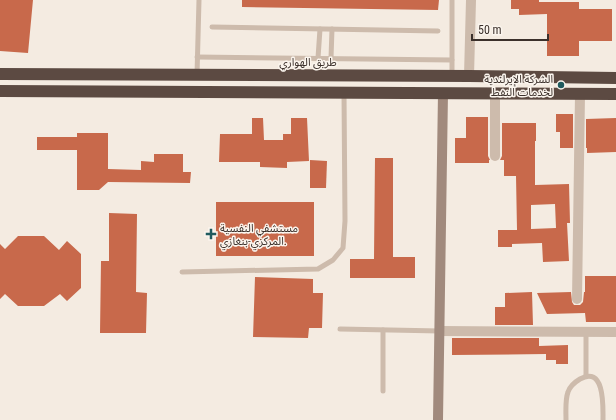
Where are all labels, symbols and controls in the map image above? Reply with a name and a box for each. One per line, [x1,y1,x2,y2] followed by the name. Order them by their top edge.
[472,16,548,42] scale bar
[478,23,502,37] text: 50 m
[279,56,337,71] street label: طريق الهواري
[484,73,553,99] place label: الشركة الإيرلندية لخدمات النفط
[556,80,566,90] marker: الشركة الإيرلندية لخدمات النفط
[220,222,298,250] place label: مستشفي النفسية المركزي-بنغازي.
[205,228,217,240] marker: مستشفي النفسية المركزي-بنغازي.

